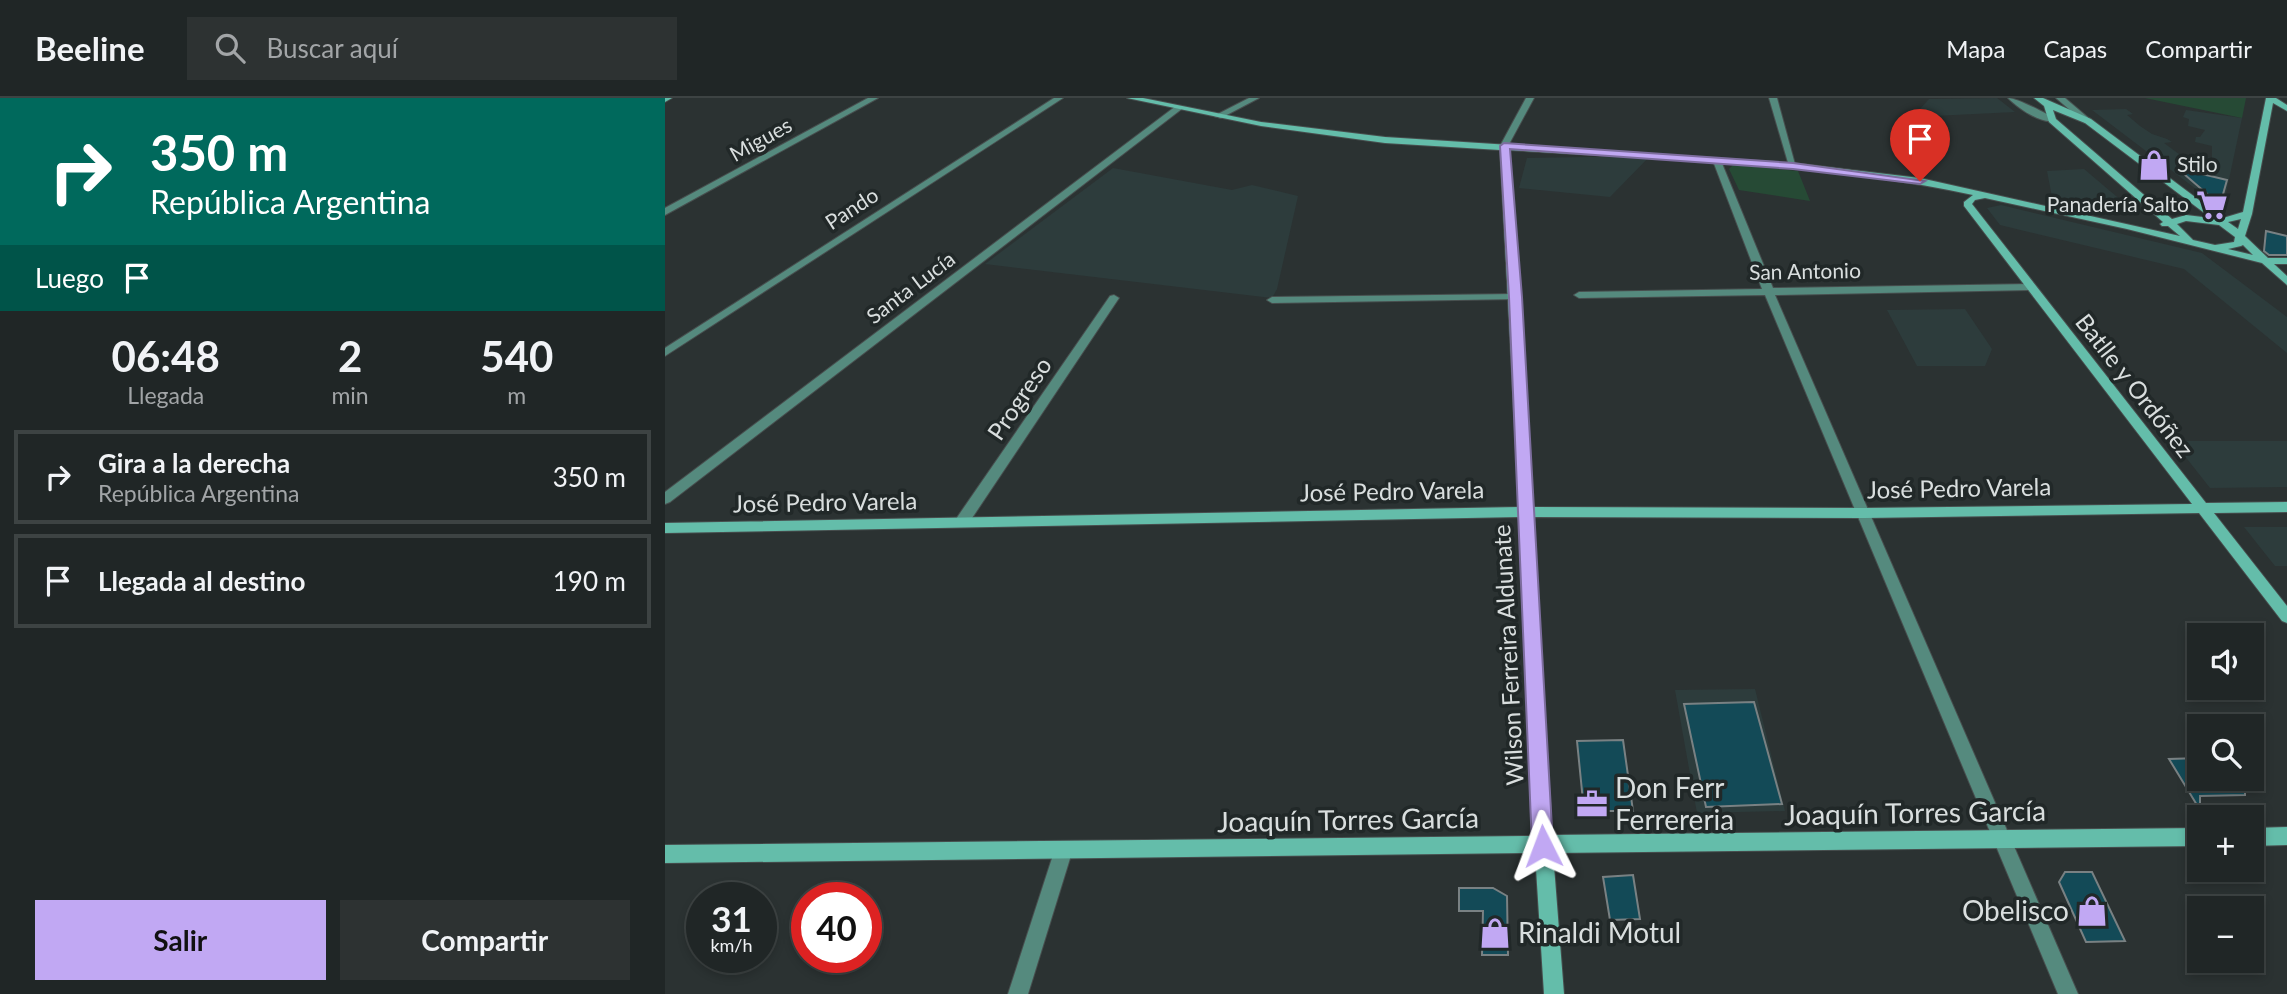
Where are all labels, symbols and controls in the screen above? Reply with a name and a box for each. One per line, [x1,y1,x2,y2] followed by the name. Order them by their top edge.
[187,17,677,80] search box
[35,28,145,68] text: Beeline
[211,29,249,67] icon: search
[267,32,398,64] text: Buscar aquí
[1946,34,2005,63] text: Mapa
[2043,34,2107,63] text: Capas
[2145,34,2252,63] text: Compartir
[1890,109,1950,181] pin
[725,111,796,166] street label: Migues
[1901,120,1939,158] icon: arrive
[150,123,288,181] text: 350 m
[35,126,126,217] icon: right
[2137,148,2171,182] shop icon: Stilo
[2177,151,2218,176] place label: Stilo
[820,181,882,234] street label: Pando
[150,182,430,221] text: República Argentina
[2195,188,2229,222] supermarket icon: Panadería Salto
[2047,191,2189,216] place label: Panadería Salto
[861,246,959,328] street label: Santa Lucía
[1749,257,1861,284] street label: San Antonio
[118,259,156,297] icon: arrive
[35,262,104,294] text: Luego
[2070,307,2200,463] street label: Batlle y Ordóñez
[112,331,220,381] text: 06:48
[338,331,362,381] text: 2
[480,331,553,381] text: 540
[981,351,1057,445] street label: Progreso
[127,381,204,409] text: Llegada
[331,381,369,409] text: min
[507,381,526,409] text: m
[98,447,290,479] text: Gira a la derecha
[39,458,77,496] icon: right
[553,461,626,493] text: 350 m
[1867,471,2051,504] street label: José Pedro Varela
[1300,474,1484,507] street label: José Pedro Varela
[98,479,300,507] text: República Argentina
[733,485,917,518] street label: José Pedro Varela
[1486,524,1529,786] street label: Wilson Ferreira Aldunate
[39,562,77,600] icon: arrive
[98,565,305,597] text: Llegada al destino
[553,565,626,597] text: 190 m
[2187,623,2264,973] map controls
[2187,623,2264,700] button: sound
[2187,714,2264,791] button: search
[1615,770,1734,836] place label: Don Ferr Ferrereria
[1575,787,1609,821] office icon: Don Ferr Ferrereria
[1784,793,2046,831] street label: Joaquín Torres García
[1217,800,1479,838] street label: Joaquín Torres García
[2187,805,2264,882] button: +
[1506,809,1580,883] position arrow
[791,882,882,973] speed limit sign: 40
[1962,893,2069,927] place label: Obelisco
[2075,894,2109,928] shop icon: Obelisco
[2187,896,2264,973] button: −
[711,897,752,939] text: 31
[35,900,326,980] button: Salir
[340,900,630,980] button: Compartir
[1518,915,1681,949] place label: Rinaldi Motul
[1478,916,1512,950] shop icon: Rinaldi Motul
[710,934,753,956] text: km/h

